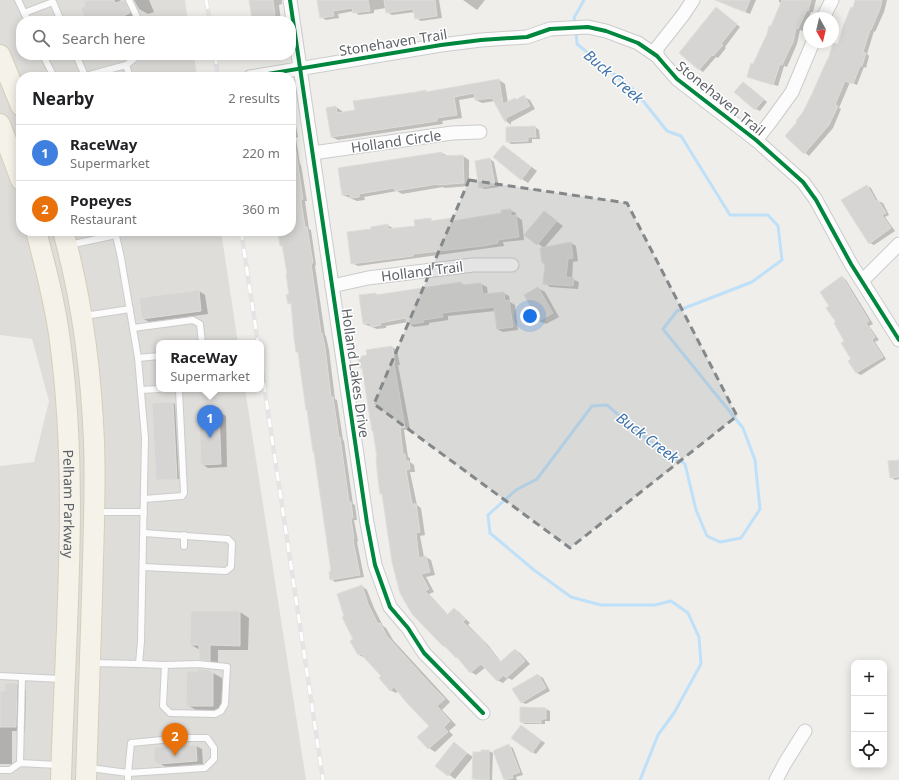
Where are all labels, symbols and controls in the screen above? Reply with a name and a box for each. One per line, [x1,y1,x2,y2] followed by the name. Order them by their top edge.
[803,12,839,48] north arrow
[16,16,296,60] search box
[338,24,448,60] street label: Stonehaven Trail
[30,27,52,49] icon: search
[62,28,145,48] text: Search here
[580,45,648,108] water label: Buck Creek
[673,56,769,140] street label: Stonehaven Trail
[32,87,94,110] text: Nearby
[228,89,280,107] text: 2 results
[350,125,442,157] street label: Holland Circle
[70,134,137,154] text: RaceWay
[41,144,49,162] text: 1
[242,144,280,162] text: 220 m
[70,154,150,172] text: Supermarket
[70,190,132,210] text: Popeyes
[41,200,49,218] text: 2
[242,200,280,218] text: 360 m
[70,210,137,228] text: Restaurant
[380,257,464,285] street label: Holland Trail
[520,306,540,326] your location
[338,307,374,439] street label: Holland Lakes Drive
[156,340,264,392] popup
[170,347,237,367] text: RaceWay
[170,367,250,385] text: Supermarket
[197,405,223,438] pin: 1
[613,407,683,467] water label: Buck Creek
[59,449,79,559] street label: Pelham Parkway
[851,660,887,768] map controls
[851,660,887,696] button: +
[851,696,887,732] button: −
[162,723,188,756] pin: 2
[851,732,887,768] button: locate

